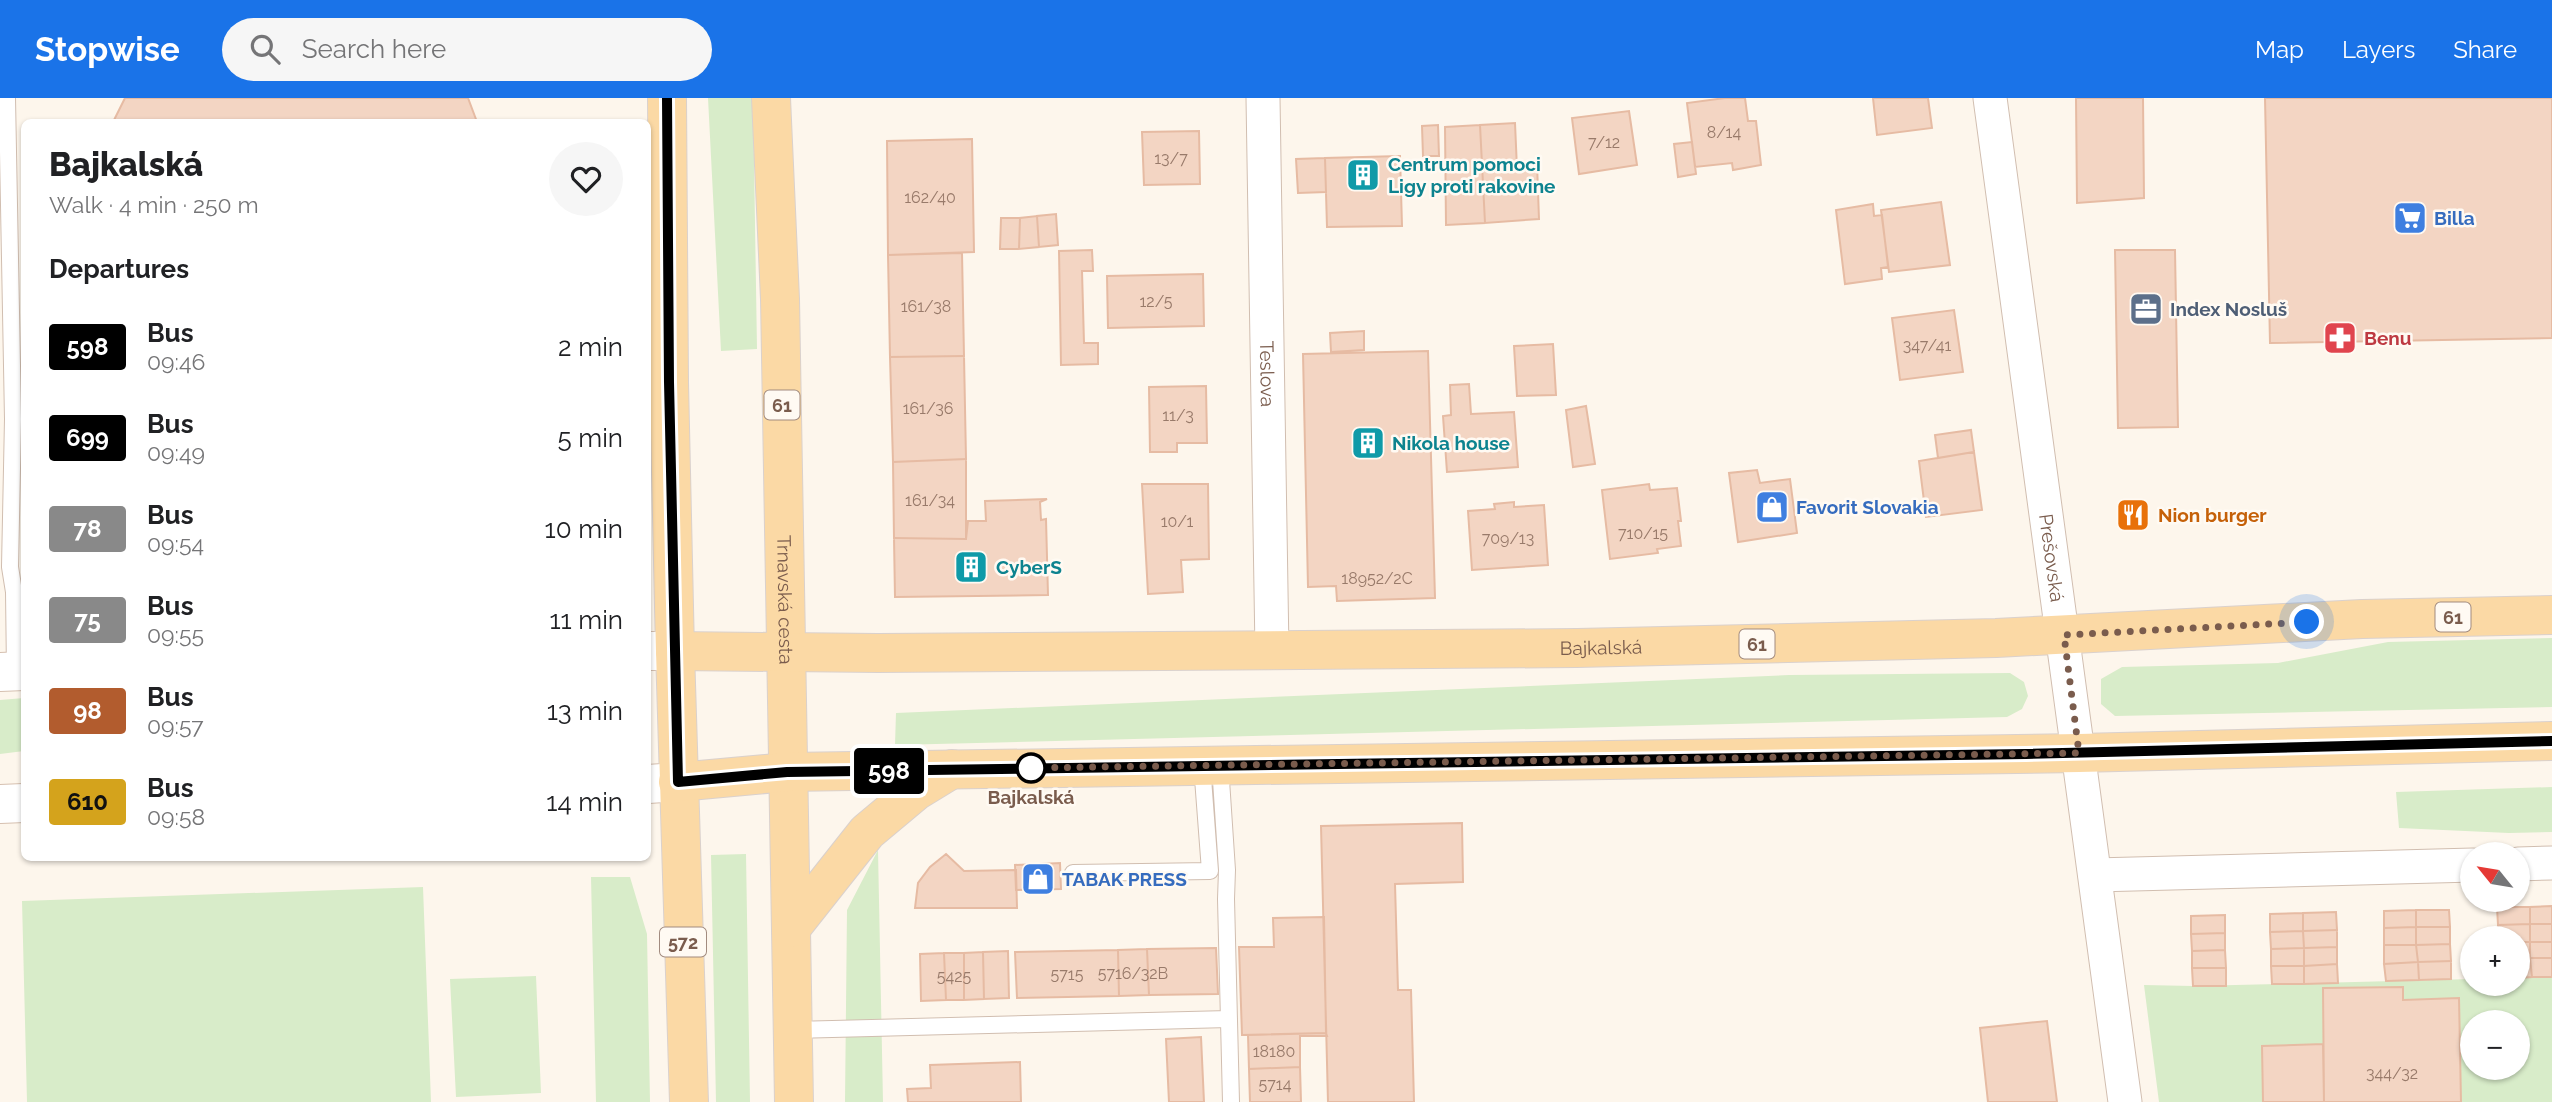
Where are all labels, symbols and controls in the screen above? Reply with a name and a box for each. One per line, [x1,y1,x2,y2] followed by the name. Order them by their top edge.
[222,18,712,81] search box
[35,30,180,69] text: Stopwise
[246,30,284,68] icon: search
[302,34,446,64] text: Search here
[2255,35,2304,64] text: Map
[2342,35,2415,64] text: Layers
[2453,35,2517,64] text: Share
[1707,123,1741,142] house number: 8/14
[1588,133,1620,152] house number: 7/12
[549,142,623,216] button: heart
[49,145,203,184] text: Bajkalská
[1154,149,1188,168] house number: 13/7
[1388,153,1556,197] place label: Centrum pomoci Ligy proti rakovine
[1344,156,1382,194] building icon: Centrum pomoci Ligy proti rakovine
[904,188,956,207] house number: 162/40
[49,191,259,218] text: Walk · 4 min · 250 m
[2391,199,2429,237] supermarket icon: Billa
[2434,207,2475,229] place label: Billa
[49,254,189,284] text: Departures
[2127,290,2165,328] office icon: Index Nosluš
[1140,292,1173,311] house number: 12/5
[901,297,951,316] house number: 161/38
[2170,298,2287,320] place label: Index Nosluš
[147,318,194,348] text: Bus
[2321,319,2359,357] pharmacy icon: Benu
[2364,327,2412,349] place label: Benu
[67,332,108,361] text: 598
[558,332,623,362] text: 2 min
[1903,336,1951,355] house number: 347/41
[1256,341,1279,407] street label: Teslova
[147,348,205,375] text: 09:46
[764,390,800,419] road number: 61
[903,399,953,418] house number: 161/36
[1162,406,1194,425] house number: 11/3
[147,409,194,439] text: Bus
[66,423,109,452] text: 699
[557,423,623,453] text: 5 min
[1349,424,1387,462] building icon: Nikola house
[1392,432,1510,454] place label: Nikola house
[147,439,205,466] text: 09:49
[1753,488,1791,526] shop icon: Favorit Slovakia
[905,491,955,510] house number: 161/34
[1796,496,1939,518] place label: Favorit Slovakia
[2114,496,2152,534] restaurant icon: Nion burger
[147,500,194,530] text: Bus
[2158,504,2267,526] place label: Nion burger
[1161,512,1194,531] house number: 10/1
[2035,512,2069,603] street label: Prešovská
[74,514,101,543] text: 78
[545,514,623,544] text: 10 min
[1618,524,1668,543] house number: 710/15
[1482,529,1534,548] house number: 709/13
[147,530,204,557] text: 09:54
[773,535,797,665] street label: Trnavská cesta
[952,548,990,586] building icon: CyberS
[996,556,1062,578] place label: CyberS
[1341,569,1413,588] house number: 18952/2C
[147,591,194,621] text: Bus
[2436,602,2470,632] road number: 61
[2289,604,2324,639] your location
[74,605,101,634] text: 75
[549,605,623,635] text: 11 min
[147,621,204,648] text: 09:55
[1740,630,1774,658] road number: 61
[1560,635,1642,659] street label: Bajkalská
[147,682,194,712] text: Bus
[73,696,102,725] text: 98
[547,696,623,726] text: 13 min
[147,712,204,739] text: 09:57
[849,748,929,794] line badge: 598
[1016,753,1046,783] marker: Bajkalská
[868,756,910,785] text: 598
[147,773,194,803] text: Bus
[987,786,1075,808] place label: Bajkalská
[67,787,108,816] text: 610
[546,787,623,817] text: 14 min
[147,803,205,830] text: 09:58
[2460,842,2530,912] north arrow
[2460,842,2530,1080] map controls
[1019,860,1057,898] shop icon: TABAK PRESS
[1062,868,1187,890] place label: TABAK PRESS
[2460,926,2530,996] button: +
[660,928,706,956] road number: 572
[1098,964,1168,983] house number: 5716/32B
[1051,965,1084,984] house number: 5715
[937,967,972,986] house number: 5425
[2460,1010,2530,1080] button: −
[1253,1042,1295,1061] house number: 18180
[2366,1064,2418,1083] house number: 344/32
[1259,1075,1292,1094] house number: 5714

